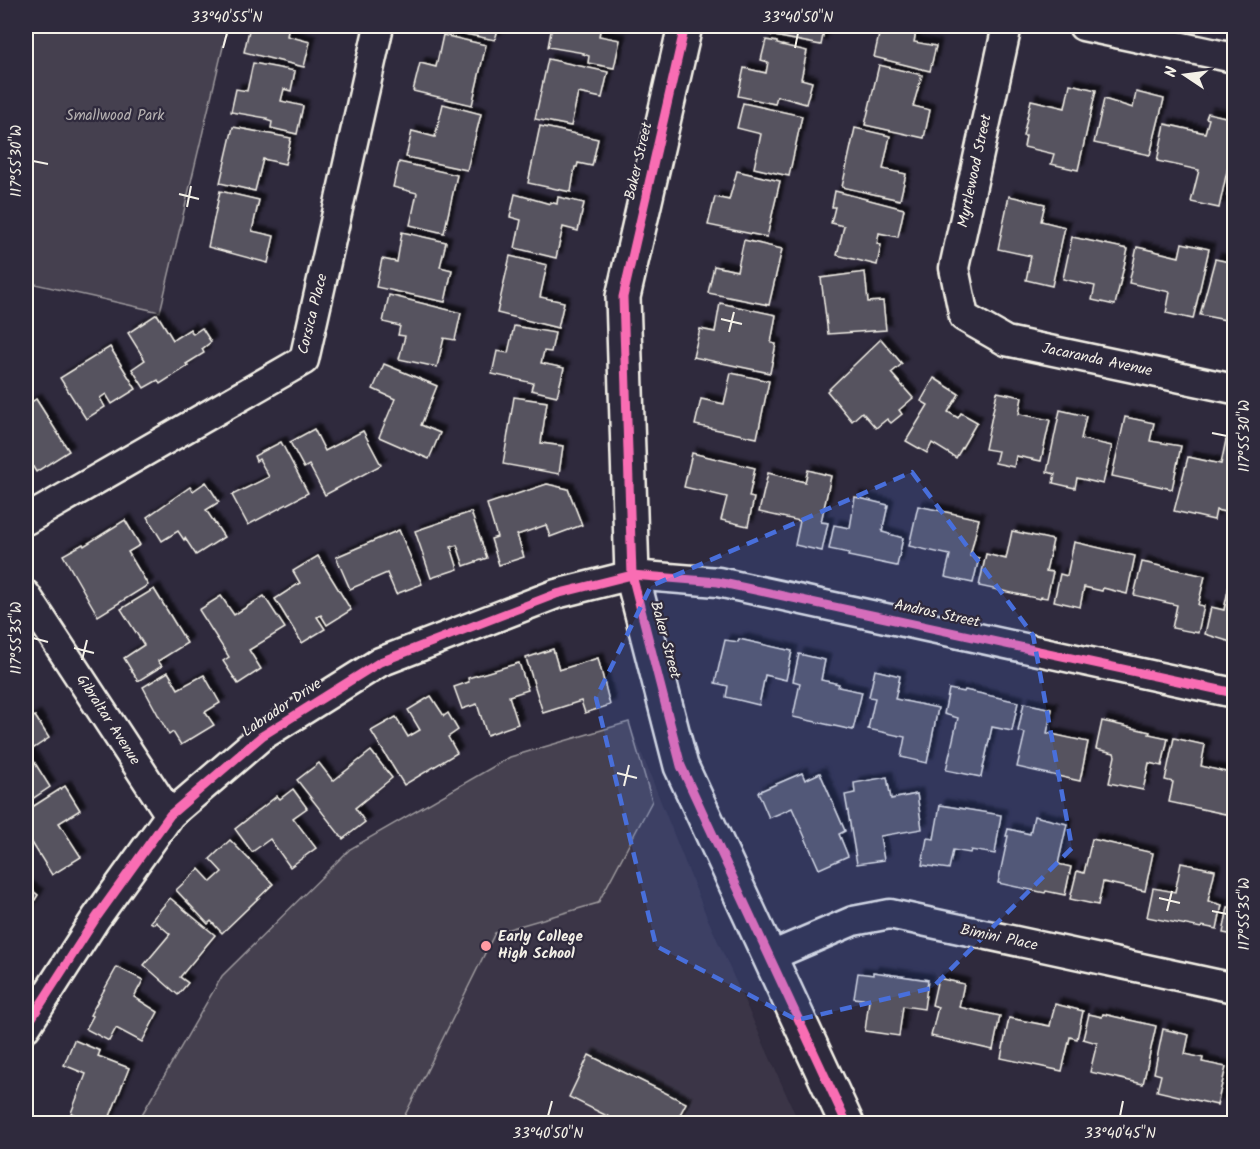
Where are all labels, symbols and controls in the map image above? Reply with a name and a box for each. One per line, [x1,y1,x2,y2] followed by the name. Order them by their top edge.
[191,6,263,30] text: 33°40'55"N
[763,6,833,30] text: 33°40'50"N
[1155,45,1215,105] north arrow
[1159,64,1185,80] text: N
[66,104,165,128] park label: Smallwood Park
[951,112,999,230] street label: Myrtlewood Street
[618,119,660,202] street label: Baker Street
[5,124,29,197] text: 117°55'30"W
[291,271,335,357] street label: Corsica Place
[1039,337,1155,383] street label: Jacaranda Avenue
[1233,399,1257,472] text: 117°55'30"W
[892,593,982,635] street label: Andros Street
[643,599,687,682] street label: Baker Street
[5,601,29,675] text: 117°55'35"W
[70,670,147,770] street label: Gibraltar Avenue
[237,672,327,744] street label: Labrador Drive
[1233,877,1257,951] text: 117°55'35"W
[958,918,1040,958] street label: Bimini Place
[498,925,584,966] place label: Early College High School
[479,939,493,953] marker: Early College High School
[513,1122,583,1146] text: 33°40'50"N
[1084,1122,1156,1146] text: 33°40'45"N

